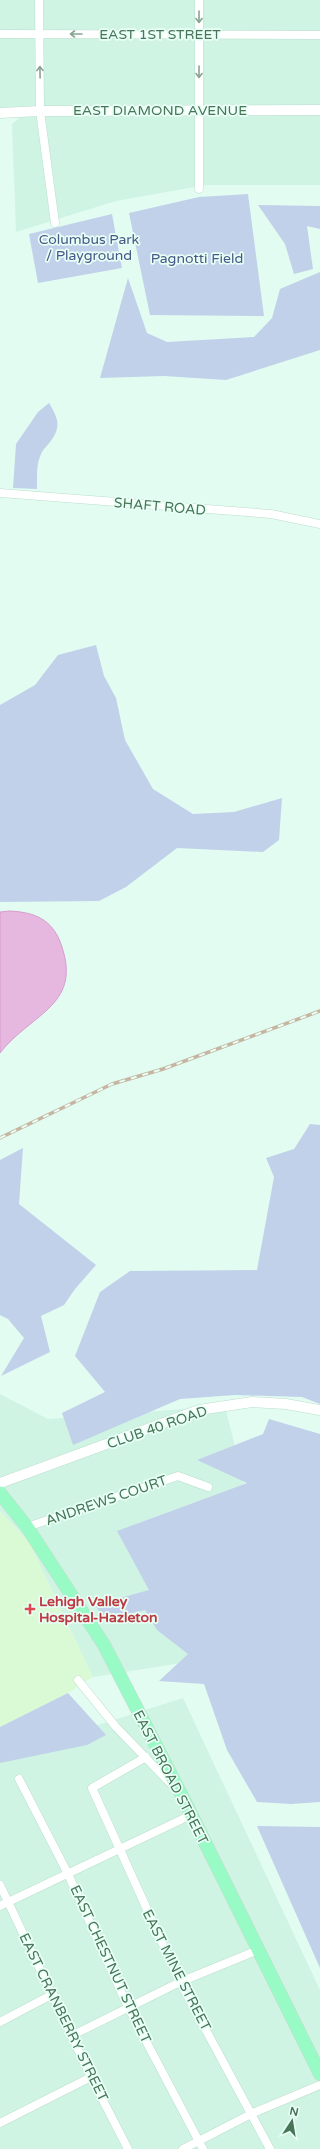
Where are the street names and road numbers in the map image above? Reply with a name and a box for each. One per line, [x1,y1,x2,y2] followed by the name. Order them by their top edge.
[99,26,221,43] street label: EAST 1ST STREET
[73,102,247,119] street label: EAST DIAMOND AVENUE
[113,494,207,519] street label: SHAFT ROAD
[105,1402,209,1453] street label: CLUB 40 ROAD
[43,1472,170,1529] street label: ANDREWS COURT
[129,1707,212,1847] street label: EAST BROAD STREET
[66,1882,155,2046] street label: EAST CHESTNUT STREET
[139,1907,215,2034] street label: EAST MINE STREET
[15,1930,112,2105] street label: EAST CRANBERRY STREET

